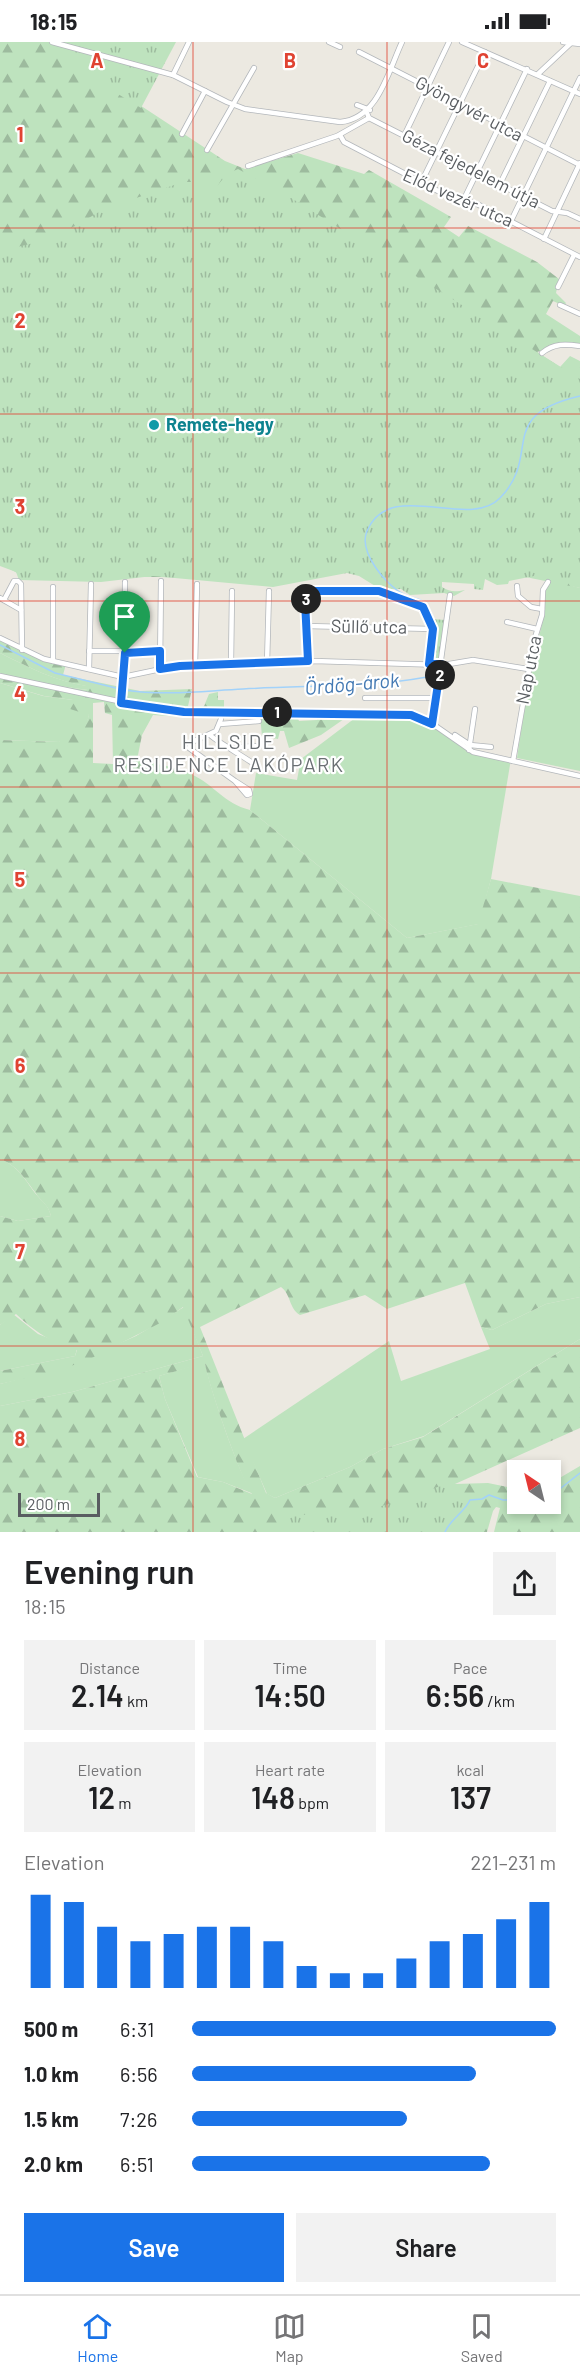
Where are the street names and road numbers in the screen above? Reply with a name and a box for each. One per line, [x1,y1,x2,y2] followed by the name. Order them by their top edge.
[412,71,527,146] street label: Gyöngyvér utca
[399,124,544,212] street label: Géza fejedelem útja
[400,163,517,231] street label: Előd vezér utca
[331,614,407,638] street label: Süllő utca
[511,634,545,706] street label: Nap utca

